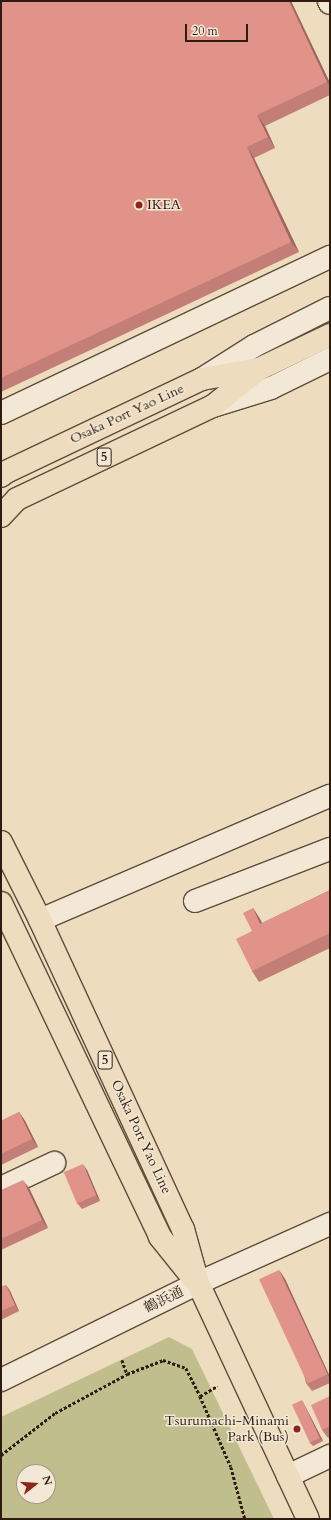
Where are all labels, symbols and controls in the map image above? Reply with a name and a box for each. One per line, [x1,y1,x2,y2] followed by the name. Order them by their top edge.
[187,16,250,42] scale bar
[192,23,218,39] text: 20 m
[147,197,181,213] place label: IKEA
[134,200,144,210] marker: IKEA
[67,380,187,448] street label: Osaka Port Yao Line
[96,446,112,468] road number: 5
[97,1049,113,1071] road number: 5
[107,1077,175,1197] street label: Osaka Port Yao Line
[141,1283,187,1317] street label: 鶴浜通
[165,1413,289,1446] place label: Tsurumachi-Minami Park (Bus)
[292,1424,302,1434] marker: Tsurumachi-Minami Park (Bus)
[16,1464,56,1504] north arrow
[38,1474,56,1487] text: N

